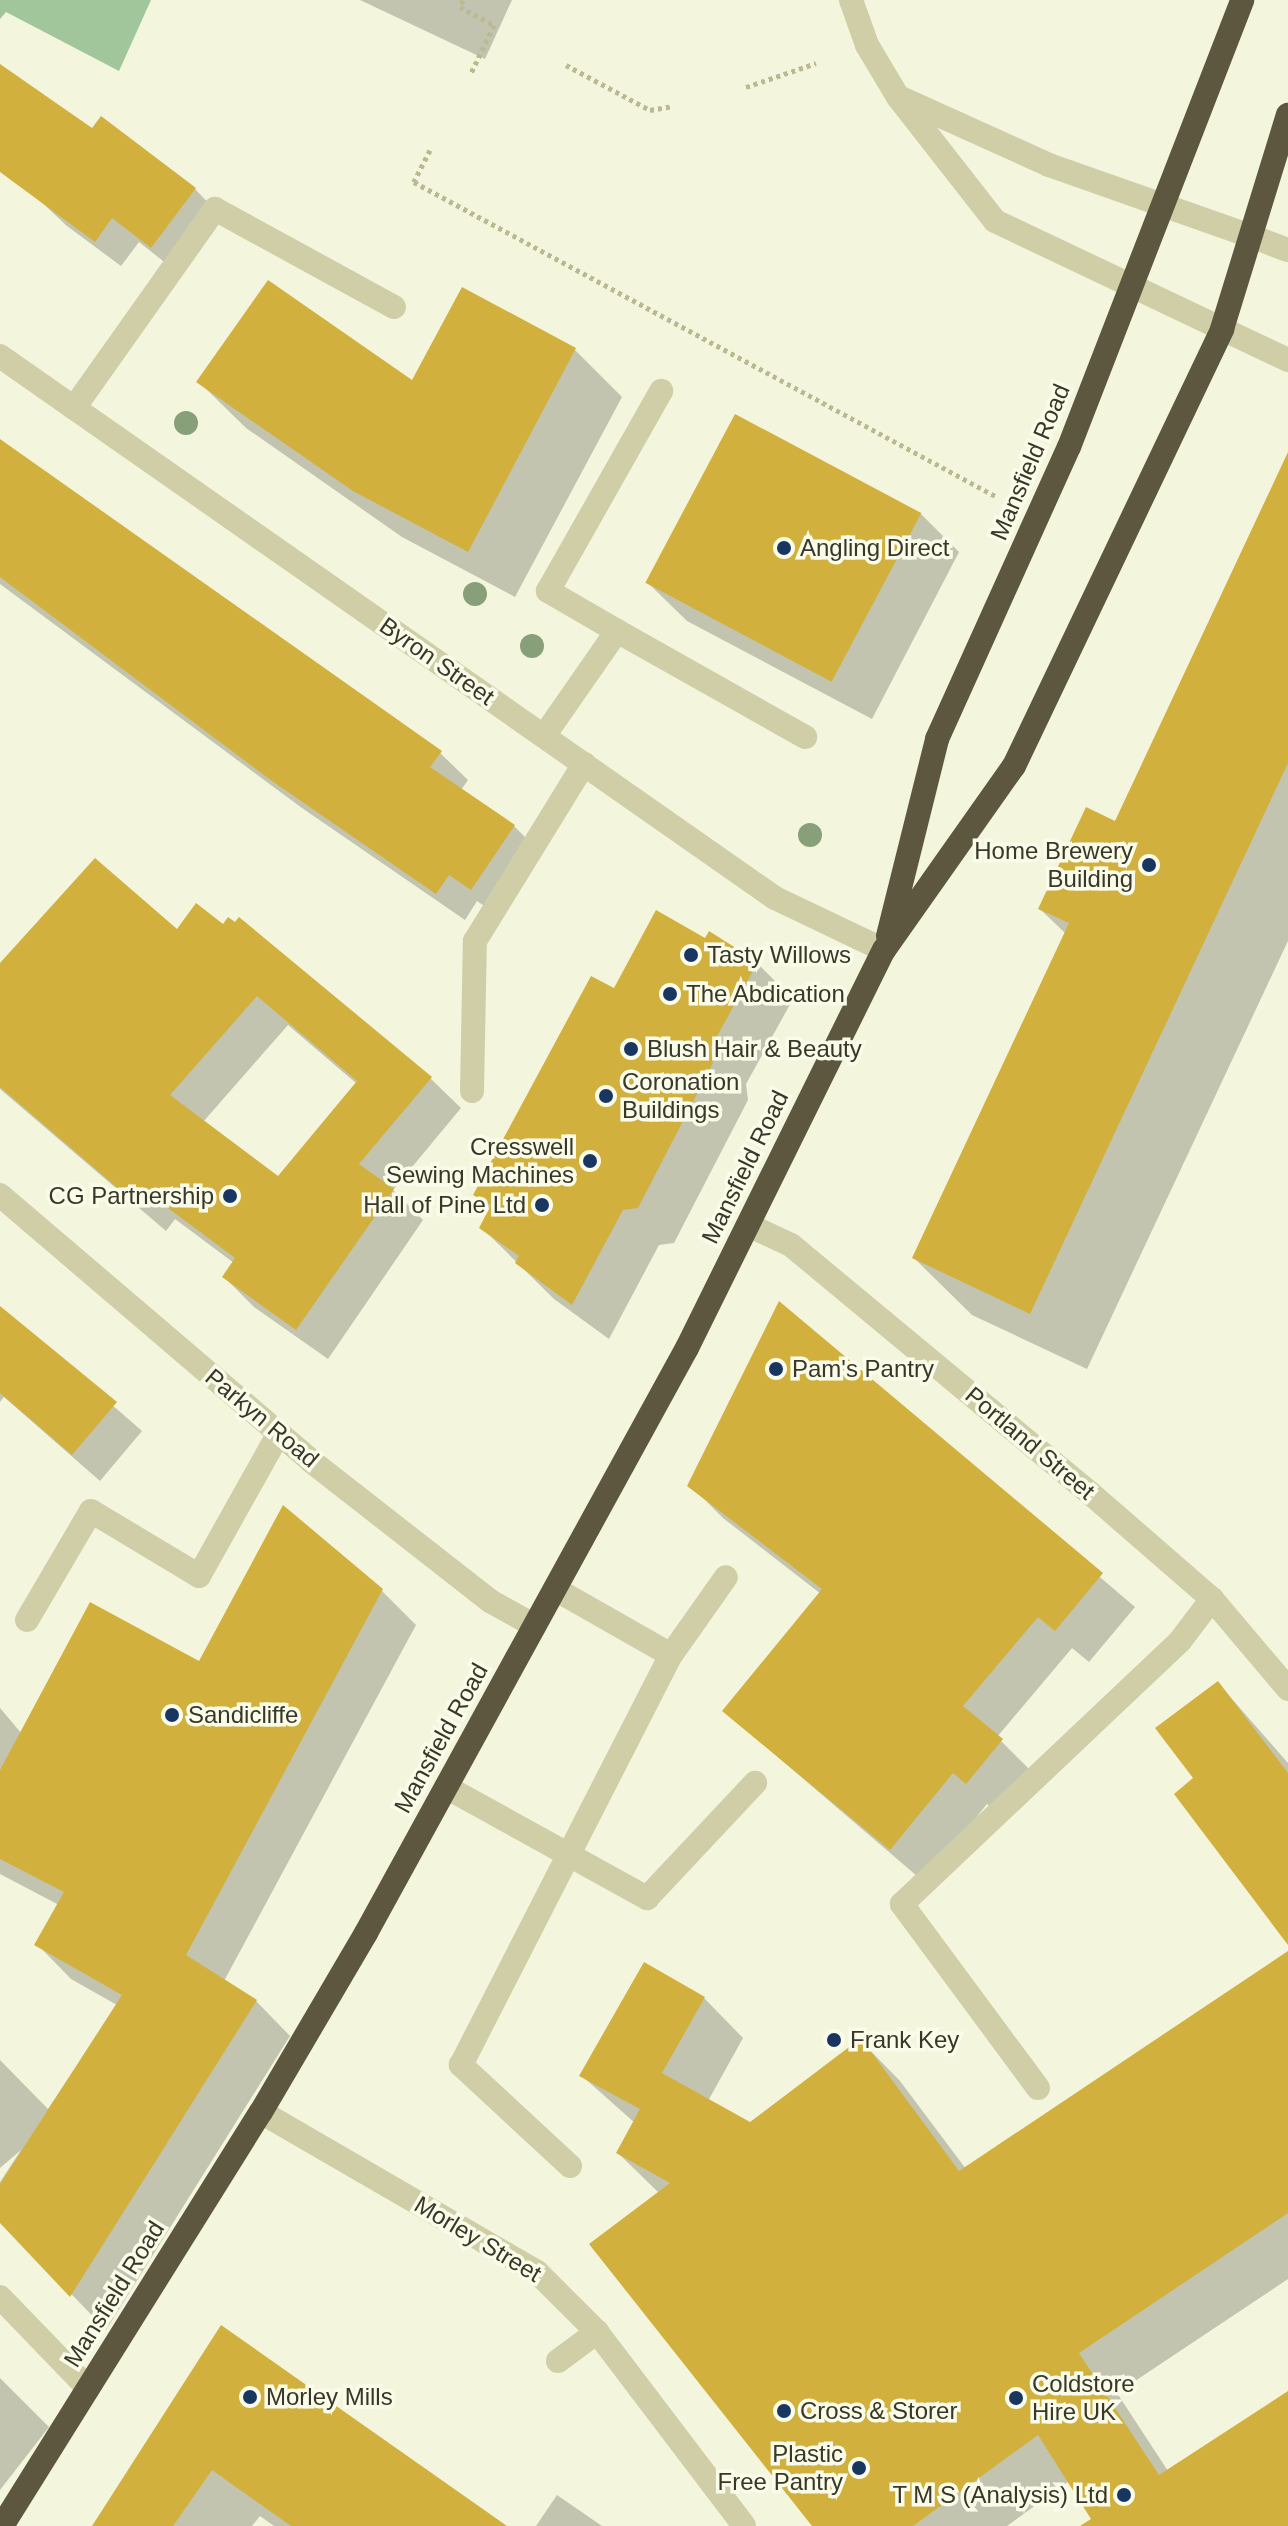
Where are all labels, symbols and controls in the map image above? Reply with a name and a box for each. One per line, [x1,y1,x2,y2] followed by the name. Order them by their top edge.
[984,380,1076,544] street label: Mansfield Road
[800,534,949,562] place label: Angling Direct
[775,539,793,557] marker: Angling Direct
[374,611,500,711] street label: Byron Street
[974,837,1133,893] place label: Home Brewery Building
[1140,856,1158,874] marker: Home Brewery Building
[707,941,851,969] place label: Tasty Willows
[682,946,700,964] marker: Tasty Willows
[686,980,846,1008] place label: The Abdication
[661,985,679,1003] marker: The Abdication
[647,1035,862,1063] place label: Blush Hair & Beauty
[622,1040,640,1058] marker: Blush Hair & Beauty
[622,1068,739,1124] place label: Coronation Buildings
[696,1086,794,1248] street label: Mansfield Road
[597,1087,615,1105] marker: Coronation Buildings
[386,1133,574,1189] place label: Cresswell Sewing Machines
[581,1152,599,1170] marker: Cresswell Sewing Machines
[49,1182,214,1210] place label: CG Partnership
[221,1187,239,1205] marker: CG Partnership
[363,1191,526,1219] place label: Hall of Pine Ltd
[533,1196,551,1214] marker: Hall of Pine Ltd
[792,1355,934,1383] place label: Pam's Pantry
[767,1360,785,1378] marker: Pam's Pantry
[200,1362,324,1474] street label: Parkyn Road
[959,1381,1101,1505] street label: Portland Street
[388,1658,494,1818] street label: Mansfield Road
[188,1701,298,1729] place label: Sandicliffe
[163,1706,181,1724] marker: Sandicliffe
[850,2026,959,2054] place label: Frank Key
[825,2031,843,2049] marker: Frank Key
[409,2190,547,2288] street label: Morley Street
[58,2216,170,2372] street label: Mansfield Road
[1032,2370,1135,2426] place label: Coldstore Hire UK
[266,2383,393,2411] place label: Morley Mills
[241,2388,259,2406] marker: Morley Mills
[1007,2389,1025,2407] marker: Coldstore Hire UK
[800,2397,957,2425] place label: Cross & Storer
[775,2402,793,2420] marker: Cross & Storer
[718,2440,843,2496] place label: Plastic Free Pantry
[850,2459,868,2477] marker: Plastic Free Pantry
[892,2481,1108,2509] place label: T M S (Analysis) Ltd
[1115,2486,1133,2504] marker: T M S (Analysis) Ltd

